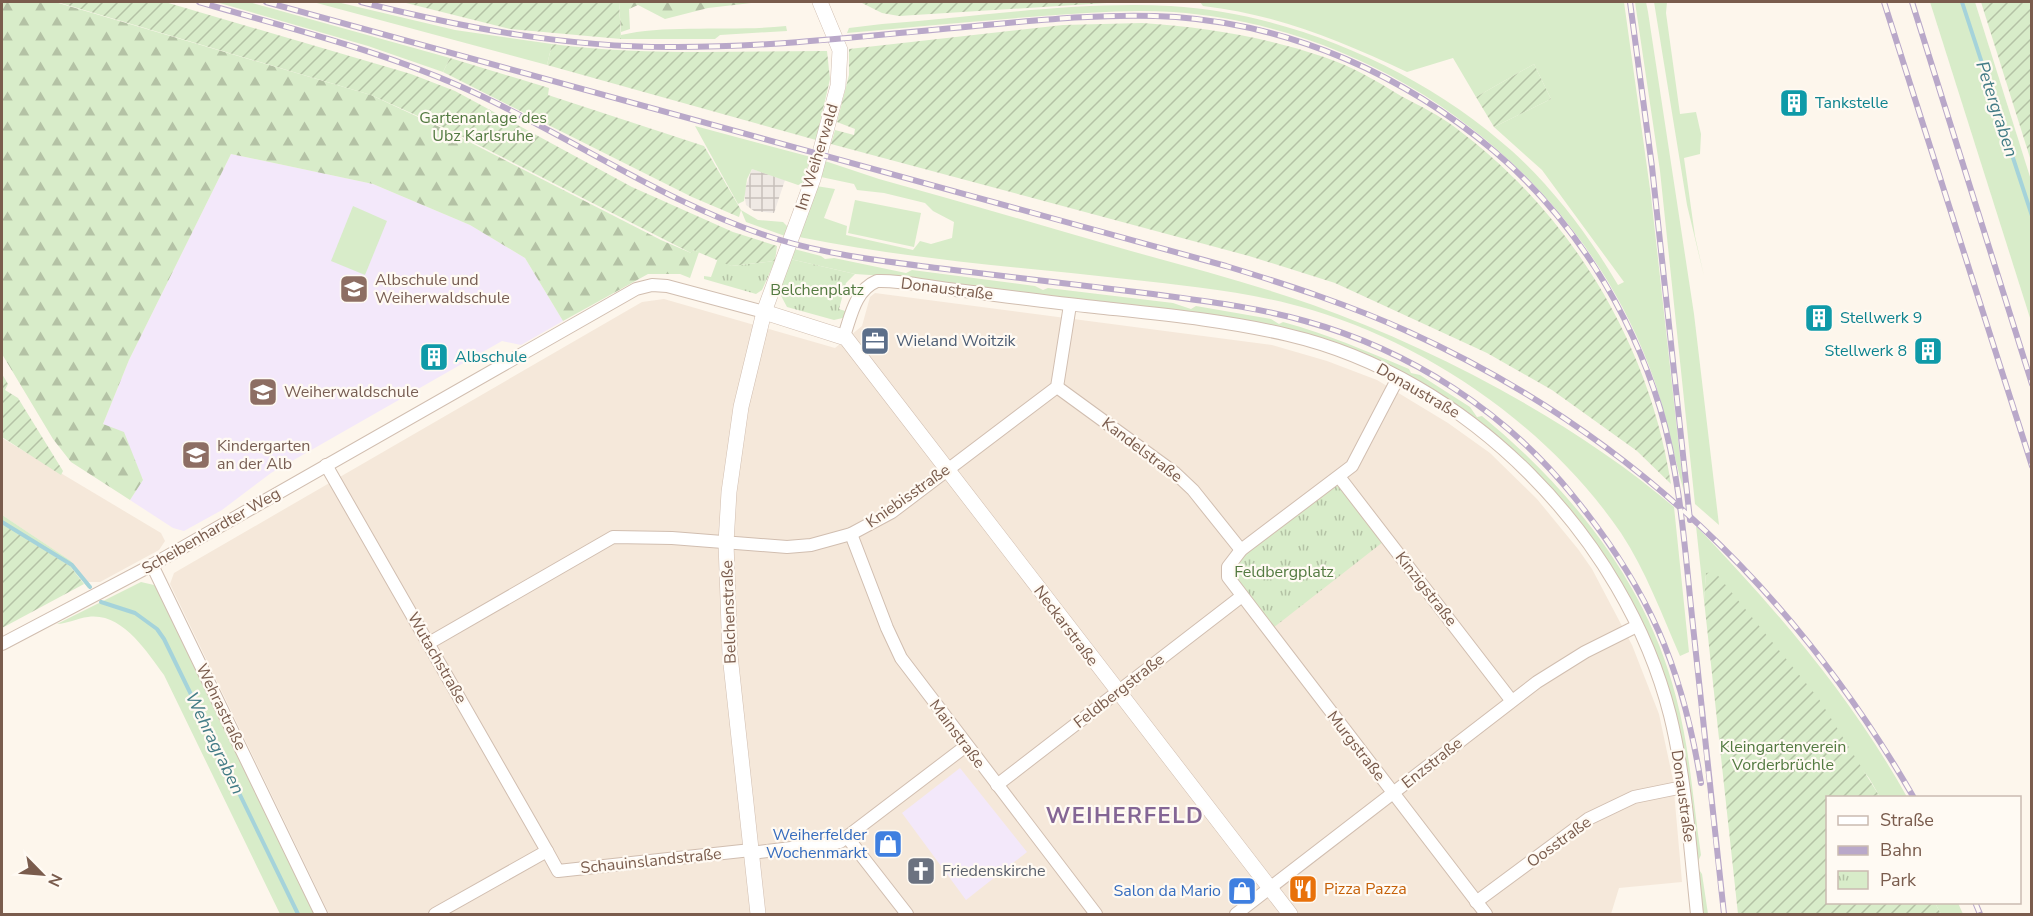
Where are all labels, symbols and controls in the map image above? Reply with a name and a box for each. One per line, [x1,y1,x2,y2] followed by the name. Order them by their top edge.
[1970,58,2024,160] water label: Petergraben
[1778,87,1810,119] building icon: Tankstelle
[1815,92,1888,114] place label: Tankstelle
[790,101,844,213] street label: Im Weiherwald
[419,107,547,147] park label: Gartenanlage des Ubz Karlsruhe
[375,269,510,309] place label: Albschule und Weiherwaldschule
[899,272,995,306] street label: Donaustraße
[338,273,370,305] school or university icon: Albschule und Weiherwaldschule
[770,279,864,301] park label: Belchenplatz
[1803,302,1835,334] building icon: Stellwerk 9
[1840,307,1922,329] place label: Stellwerk 9
[859,325,891,357] office icon: Wieland Woitzik
[896,330,1017,352] place label: Wieland Woitzik
[1912,335,1944,367] building icon: Stellwerk 8
[1825,340,1907,362] place label: Stellwerk 8
[418,341,450,373] building icon: Albschule
[455,346,527,368] place label: Albschule
[1372,358,1464,424] street label: Donaustraße
[247,376,279,408] school or university icon: Weiherwaldschule
[284,381,419,403] place label: Weiherwaldschule
[1097,412,1187,488] street label: Kandelstraße
[217,435,310,475] place label: Kindergarten an der Alb
[180,439,212,471] school or university icon: Kindergarten an der Alb
[862,459,954,533] street label: Kniebisstraße
[138,482,284,580] street label: Scheibenhardter Weg
[1390,547,1462,631] street label: Kinzigstraße
[716,560,742,664] street label: Belchenstraße
[1234,561,1334,583] park label: Feldbergplatz
[1028,581,1104,671] street label: Neckarstraße
[402,608,472,708] street label: Wutachstraße
[1069,649,1169,733] street label: Feldbergstraße
[190,660,252,754] street label: Wehrastraße
[180,688,250,798] water label: Wehragraben
[924,695,990,773] street label: Mainstraße
[1322,706,1390,786] street label: Murgstraße
[1397,732,1467,794] street label: Enzstraße
[1720,736,1846,776] park label: Kleingartenverein Vorderbrüchle
[1666,748,1700,844] street label: Donaustraße
[1826,796,2021,904] legend
[1046,801,1204,831] district label: WEIHERFELD
[1880,808,1934,832] text: Straße
[1522,811,1596,873] street label: Oosstraße
[766,824,867,864] place label: Weiherfelder Wochenmarkt
[872,828,904,860] shop icon: Weiherfelder Wochenmarkt
[1880,838,1922,862] text: Bahn
[579,843,723,879] street label: Schauinslandstraße
[12,844,72,904] north arrow
[905,855,937,887] church icon: Friedenskirche
[942,860,1046,882] place label: Friedenskirche
[1880,868,1917,892] text: Park
[42,870,67,890] text: N
[1287,873,1319,905] restaurant icon: Pizza Pazza
[1226,875,1258,907] shop icon: Salon da Mario
[1324,878,1407,900] place label: Pizza Pazza
[1114,880,1221,902] place label: Salon da Mario

